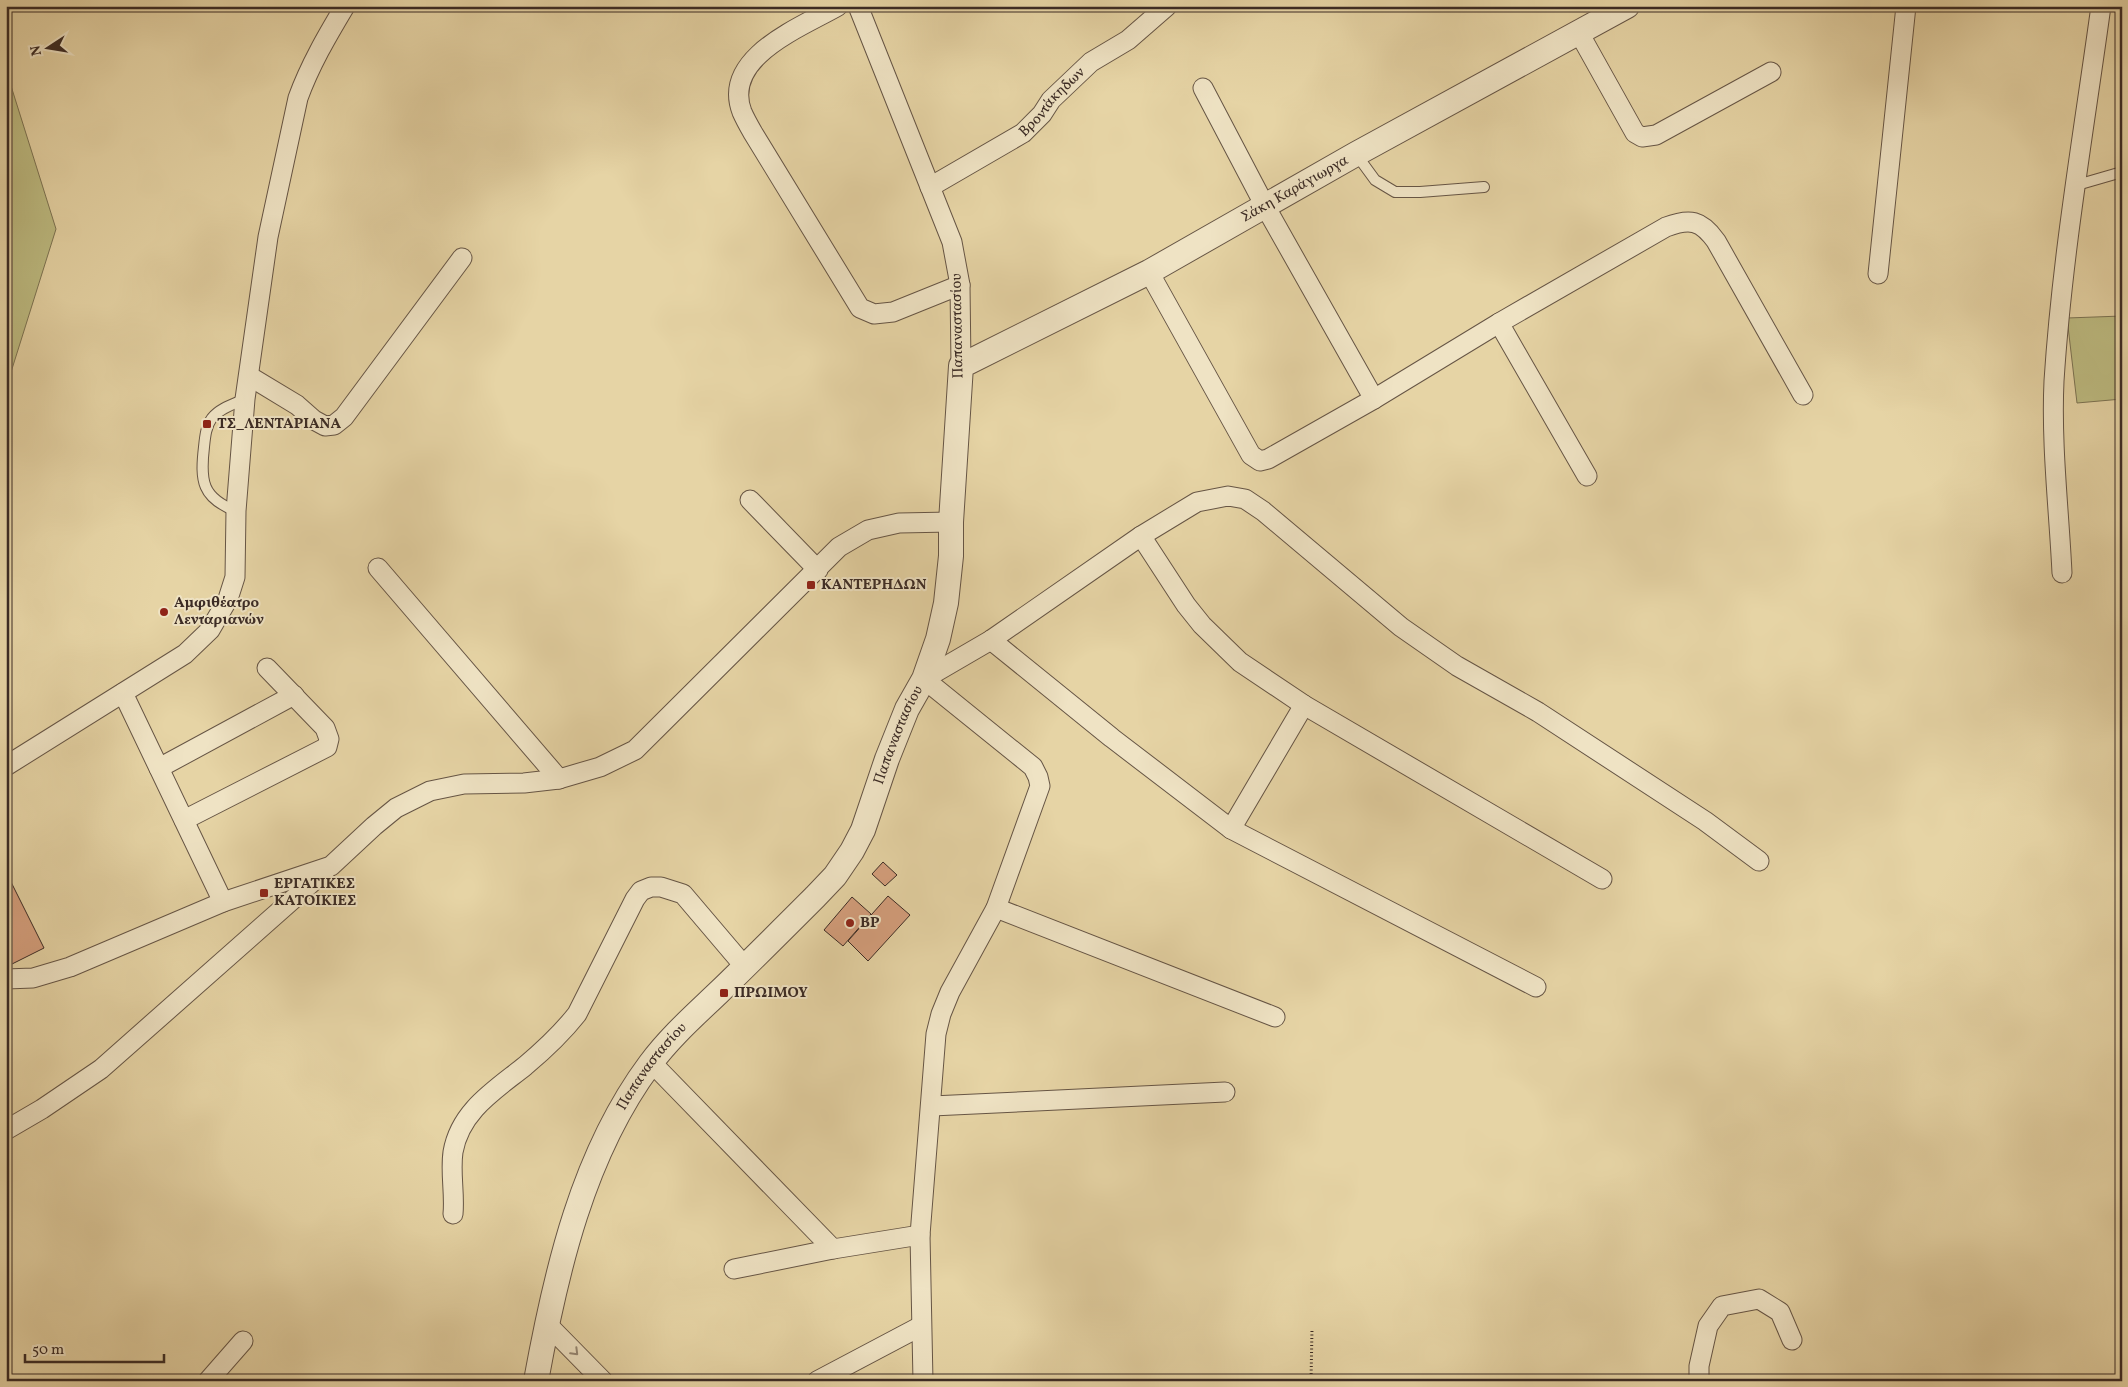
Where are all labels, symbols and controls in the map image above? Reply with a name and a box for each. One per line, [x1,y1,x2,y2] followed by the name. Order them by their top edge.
[22,22,72,72] north arrow
[26,43,47,57] text: N
[1014,63,1090,142] street label: Βροντάκηδων
[1237,150,1352,228] street label: Σάκη Καράγιωργα
[947,273,969,379] street label: Παπαναστασίου
[217,414,342,435] place label: ΤΣ_ΛΕΝΤΑΡΙΑΝΑ
[201,418,213,430] marker: ΤΣ_ΛΕΝΤΑΡΙΑΝΑ
[821,575,927,596] place label: ΚΑΝΤΕΡΗΔΩΝ
[805,579,817,591] marker: ΚΑΝΤΕΡΗΔΩΝ
[174,593,264,631] place label: Αμφιθέατρο Λενταριανών
[158,606,170,618] marker: Αμφιθέατρο Λενταριανών
[869,682,929,787] street label: Παπαναστασίου
[274,874,356,912] place label: ΕΡΓΑΤΙΚΕΣ ΚΑΤΟΙΚΙΕΣ
[258,887,270,899] marker: ΕΡΓΑΤΙΚΕΣ ΚΑΤΟΙΚΙΕΣ
[860,913,880,934] place label: BP
[844,917,856,929] marker: BP
[734,983,808,1004] place label: ΠΡΩΙΜΟΥ
[718,987,730,999] marker: ΠΡΩΙΜΟΥ
[612,1018,692,1114] street label: Παπαναστασίου
[25,1332,164,1364] scale bar
[32,1340,64,1361] text: 50 m
[569,1346,578,1355] one-way arrow

